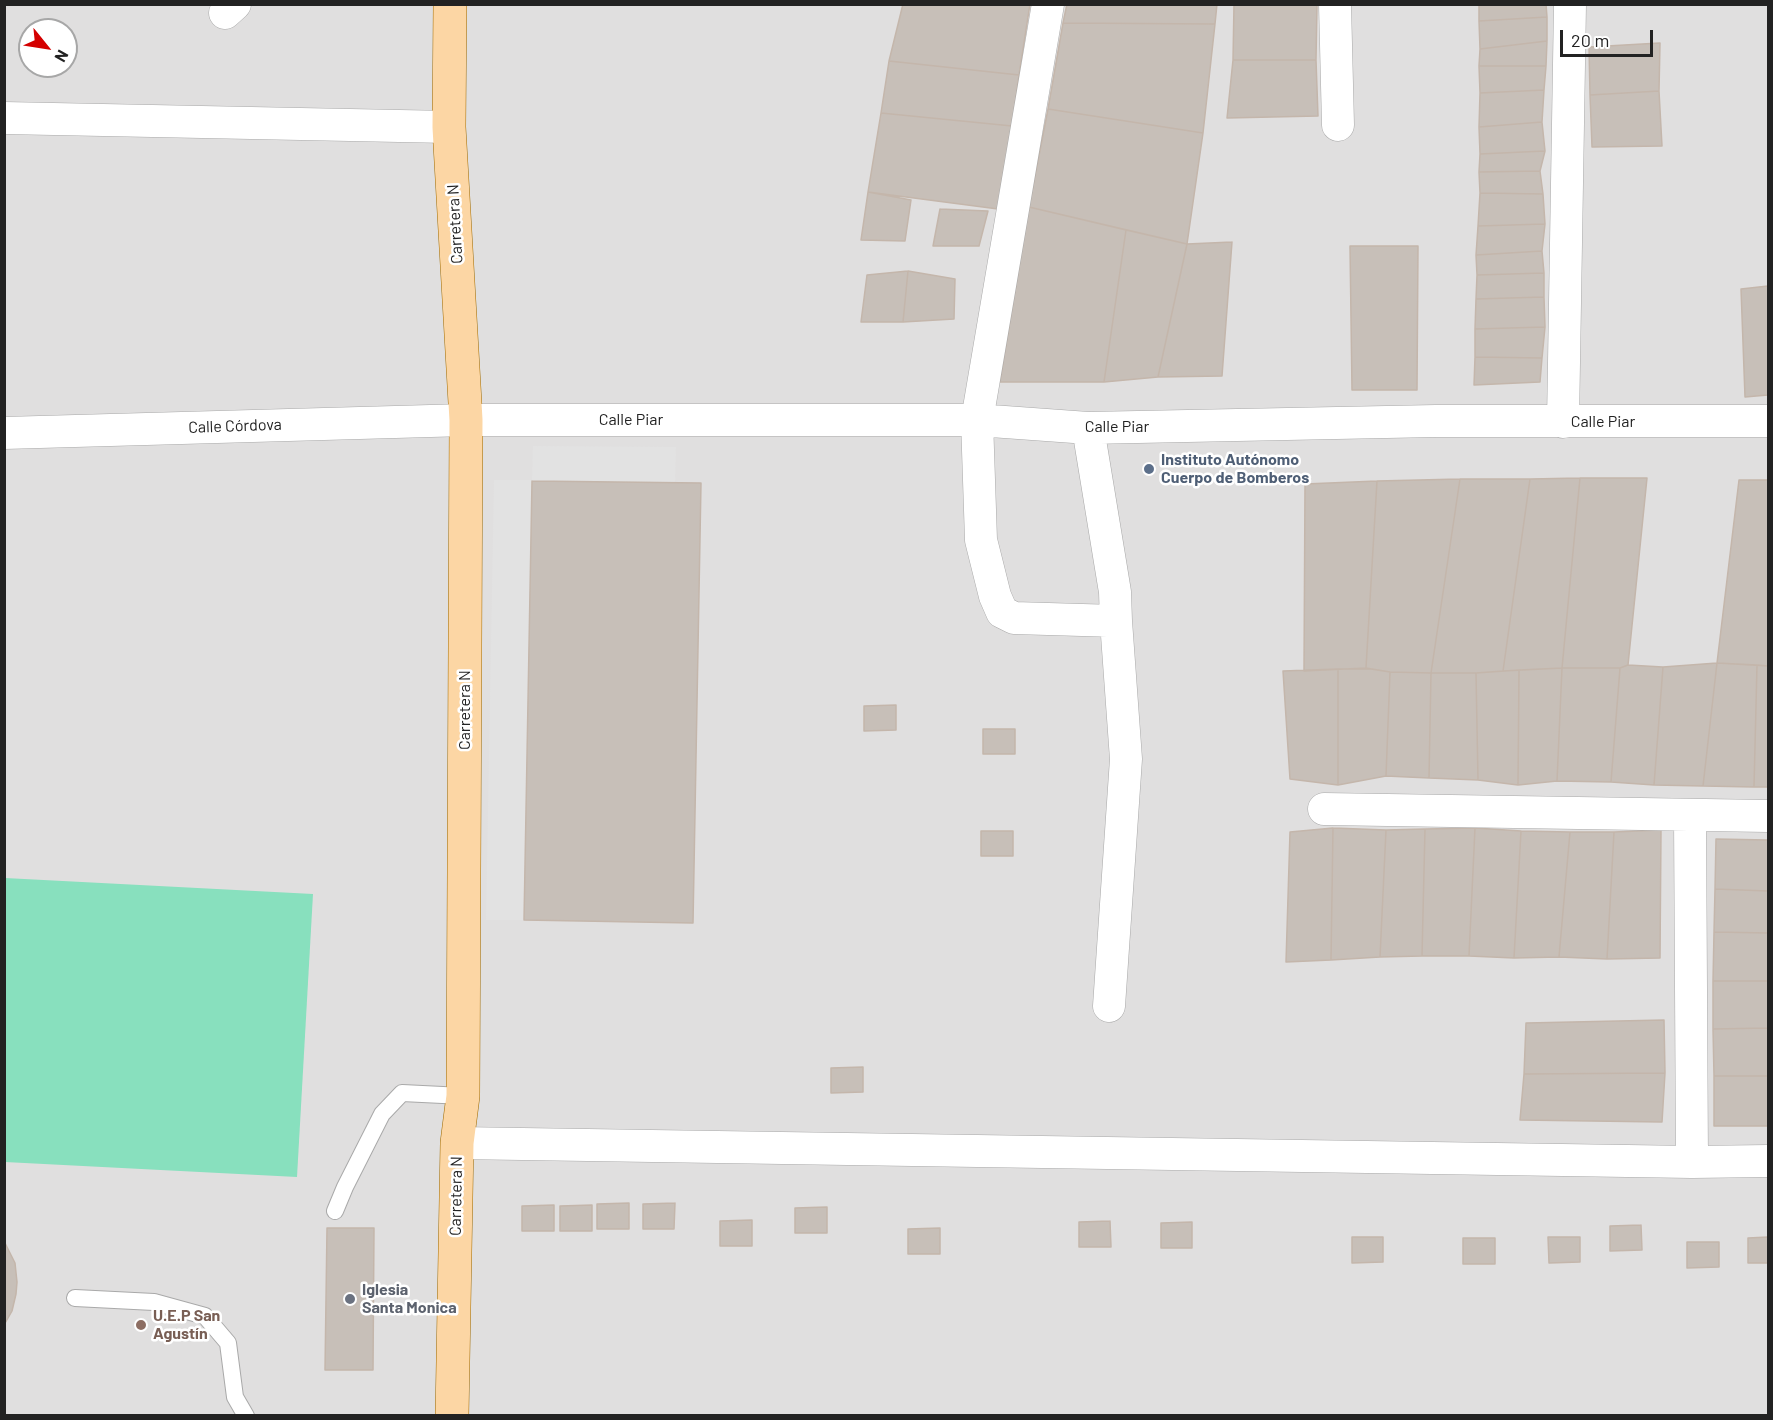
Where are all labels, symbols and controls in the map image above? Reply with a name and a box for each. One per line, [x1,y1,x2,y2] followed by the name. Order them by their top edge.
[18,18,78,78] north arrow
[1563,18,1656,56] scale bar
[1571,29,1609,51] text: 20 m
[51,47,73,66] text: N
[443,184,467,264] street label: Carretera N
[599,410,663,430] street label: Calle Piar
[1571,412,1635,432] street label: Calle Piar
[188,415,282,437] street label: Calle Córdova
[1085,417,1149,437] street label: Calle Piar
[1161,450,1309,488] place label: Instituto Autónomo Cuerpo de Bomberos
[1142,462,1156,476] marker: Instituto Autónomo Cuerpo de Bomberos
[455,670,475,750] street label: Carretera N
[446,1156,466,1236] street label: Carretera N
[362,1280,457,1318] place label: Iglesia Santa Monica
[343,1292,357,1306] marker: Iglesia Santa Monica
[153,1306,220,1344] place label: U.E.P San Agustín
[134,1318,148,1332] marker: U.E.P San Agustín

